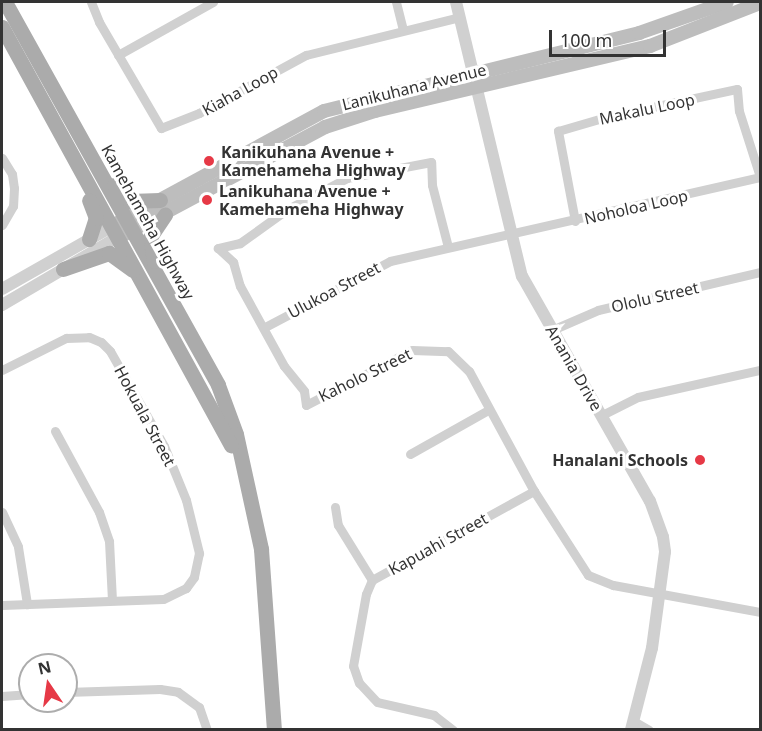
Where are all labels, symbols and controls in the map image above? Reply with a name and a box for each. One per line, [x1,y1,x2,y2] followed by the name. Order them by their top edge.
[552,18,669,56] scale bar
[560,28,612,52] text: 100 m
[340,60,488,114] street label: Lanikuhana Avenue
[199,62,281,120] street label: Kiaha Loop
[598,90,696,128] street label: Makalu Loop
[97,141,199,303] street label: Kamehameha Highway
[221,142,406,180] place label: Kanikuhana Avenue + Kamehameha Highway
[202,154,216,168] marker: Kanikuhana Avenue + Kamehameha Highway
[219,181,404,219] place label: Lanikuhana Avenue + Kamehameha Highway
[582,186,690,228] street label: Noholoa Loop
[200,193,214,207] marker: Lanikuhana Avenue + Kamehameha Highway
[285,258,383,322] street label: Ulukoa Street
[609,278,701,316] street label: Ololu Street
[542,322,606,414] street label: Anania Drive
[315,344,415,406] street label: Kaholo Street
[110,363,180,469] street label: Hokuala Street
[552,450,688,470] place label: Hanalani Schools
[693,453,707,467] marker: Hanalani Schools
[385,509,491,579] street label: Kapuahi Street
[18,653,78,713] north arrow
[36,655,53,680] text: N

